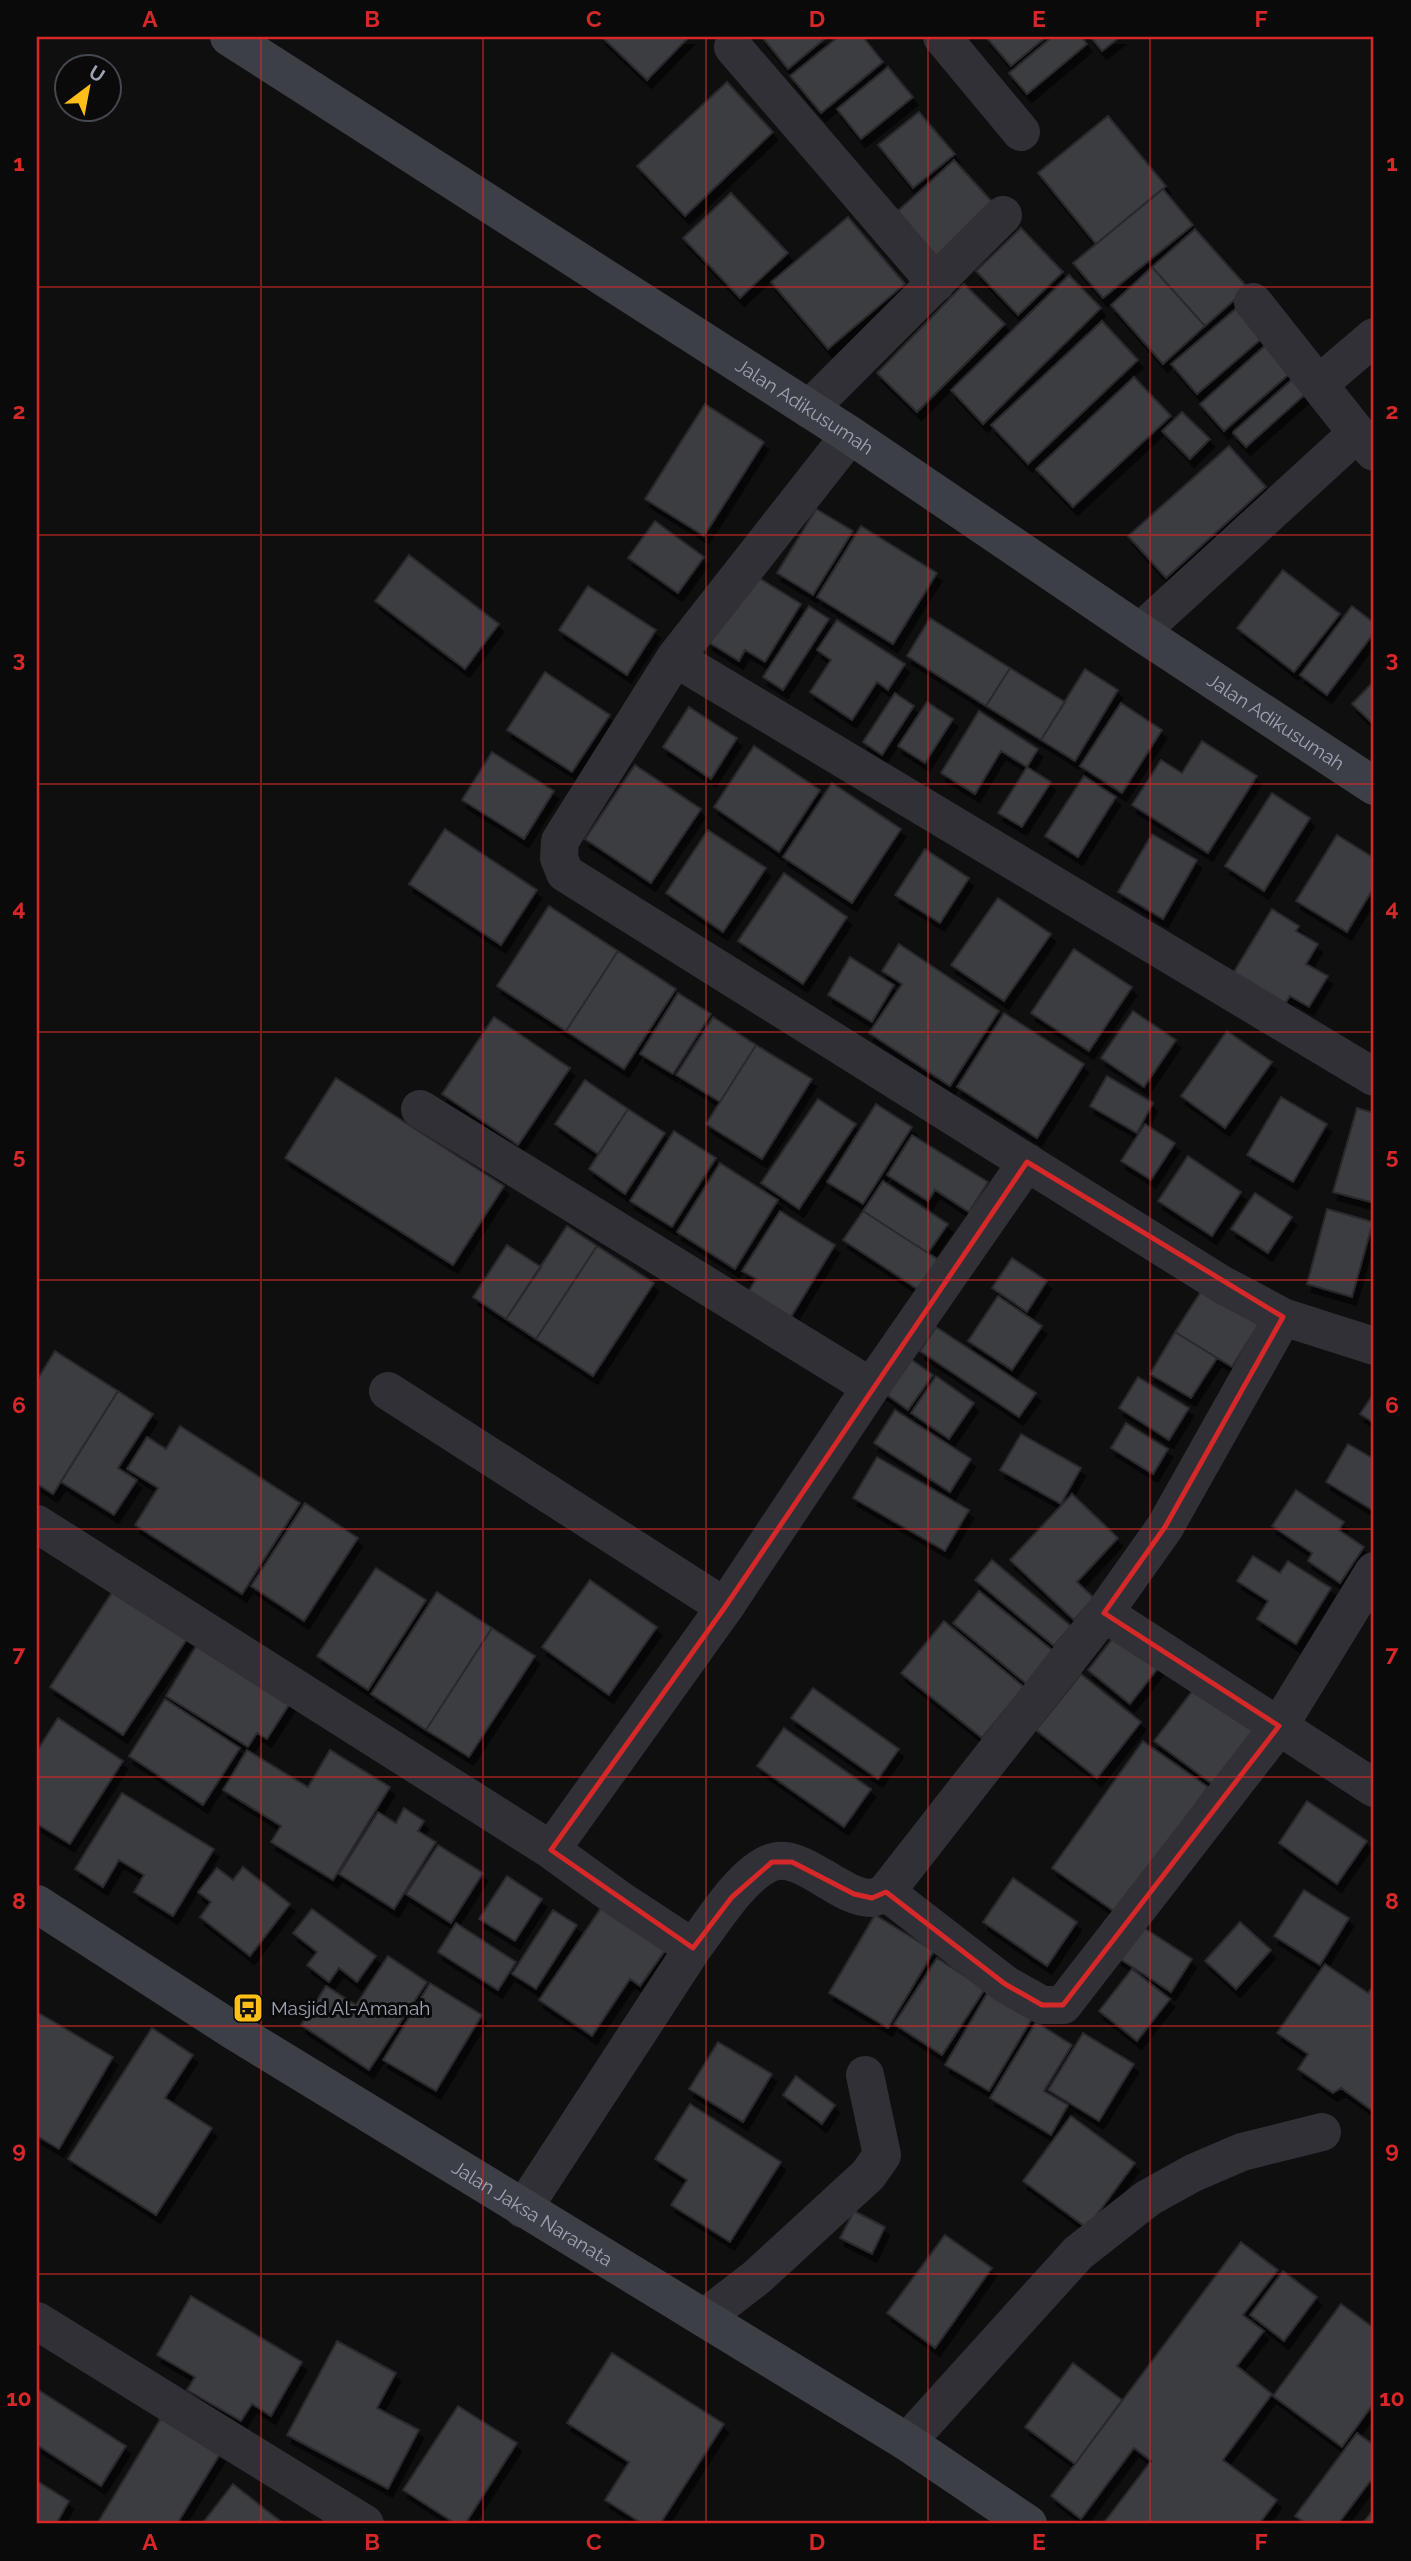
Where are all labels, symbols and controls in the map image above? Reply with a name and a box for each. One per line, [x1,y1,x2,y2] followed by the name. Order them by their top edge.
[142,5,158,32] text: A
[364,5,380,32] text: B
[586,5,602,32] text: C
[809,5,825,32] text: D
[1032,5,1046,32] text: E
[1254,5,1268,32] text: F
[52,52,122,122] north arrow
[85,60,109,87] text: U
[13,149,25,176] text: 1
[1386,149,1398,176] text: 1
[732,354,878,459] street label: Jalan Adikusumah
[13,397,25,424] text: 2
[1386,397,1398,424] text: 2
[13,645,25,672] text: 3
[1386,645,1398,672] text: 3
[1203,668,1349,775] street label: Jalan Adikusumah
[12,894,26,921] text: 4
[1385,894,1399,921] text: 4
[13,1142,26,1169] text: 5
[1386,1142,1399,1169] text: 5
[12,1391,26,1418] text: 6
[1385,1391,1399,1418] text: 6
[13,1639,26,1666] text: 7
[1386,1639,1399,1666] text: 7
[12,1887,26,1914] text: 8
[1385,1887,1399,1914] text: 8
[231,1991,265,2025] bus stop icon: Masjid Al-Amanah
[271,1997,430,2019] place label: Masjid Al-Amanah
[12,2136,26,2163] text: 9
[1385,2136,1399,2163] text: 9
[448,2156,617,2271] street label: Jalan Jaksa Naranata
[6,2384,32,2411] text: 10
[1379,2384,1405,2411] text: 10
[142,2528,158,2555] text: A
[364,2528,380,2555] text: B
[586,2528,602,2555] text: C
[809,2528,825,2555] text: D
[1032,2528,1046,2555] text: E
[1254,2528,1268,2555] text: F

